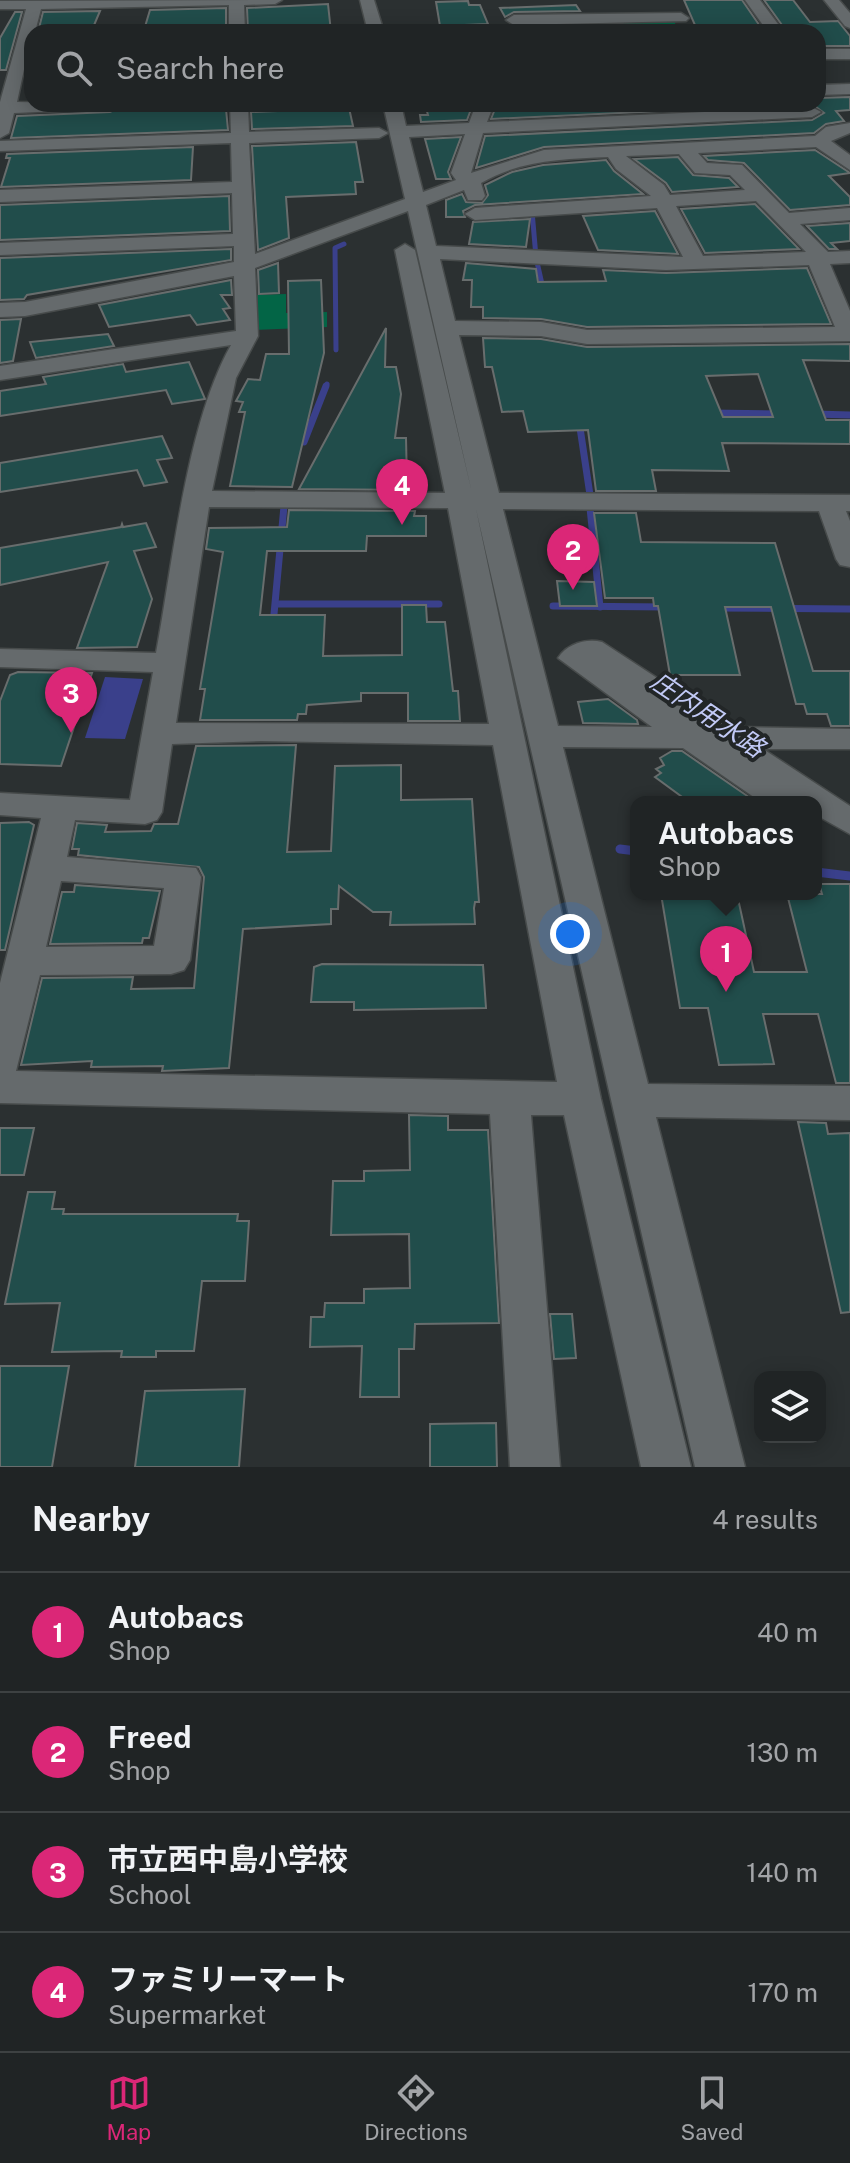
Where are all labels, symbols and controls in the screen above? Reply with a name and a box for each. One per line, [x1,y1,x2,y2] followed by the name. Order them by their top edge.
[24,24,826,112] search box
[52,46,96,90] icon: search
[116,50,284,86] text: Search here
[376,459,428,525] pin: 4
[547,524,599,590] pin: 2
[645,665,772,764] water label: 庄内用水路
[45,667,97,733] pin: 3
[630,796,822,900] popup
[658,815,794,851] text: Autobacs
[658,851,721,882] text: Shop
[550,914,590,954] your location
[700,926,752,992] pin: 1
[754,1371,826,1443] map controls
[754,1371,826,1443] button: layers
[32,1499,150,1539] text: Nearby
[712,1504,818,1535] text: 4 results
[108,1599,244,1635] text: Autobacs
[52,1617,64,1648] text: 1
[757,1617,818,1648] text: 40 m
[108,1635,171,1666] text: Shop
[108,1719,192,1755] text: Freed
[50,1737,66,1768] text: 2
[746,1737,818,1768] text: 130 m
[108,1755,171,1786] text: Shop
[108,1841,348,1877] text: 市立西中島小学校
[49,1857,67,1888] text: 3
[746,1857,818,1888] text: 140 m
[108,1879,192,1910] text: School
[108,1961,348,1997] text: ファミリーマート
[49,1977,67,2008] text: 4
[748,1977,818,2008] text: 170 m
[108,1999,266,2030] text: Supermarket
[107,2071,151,2145] tab: Map
[364,2071,468,2145] tab: Directions
[681,2071,743,2145] tab: Saved

